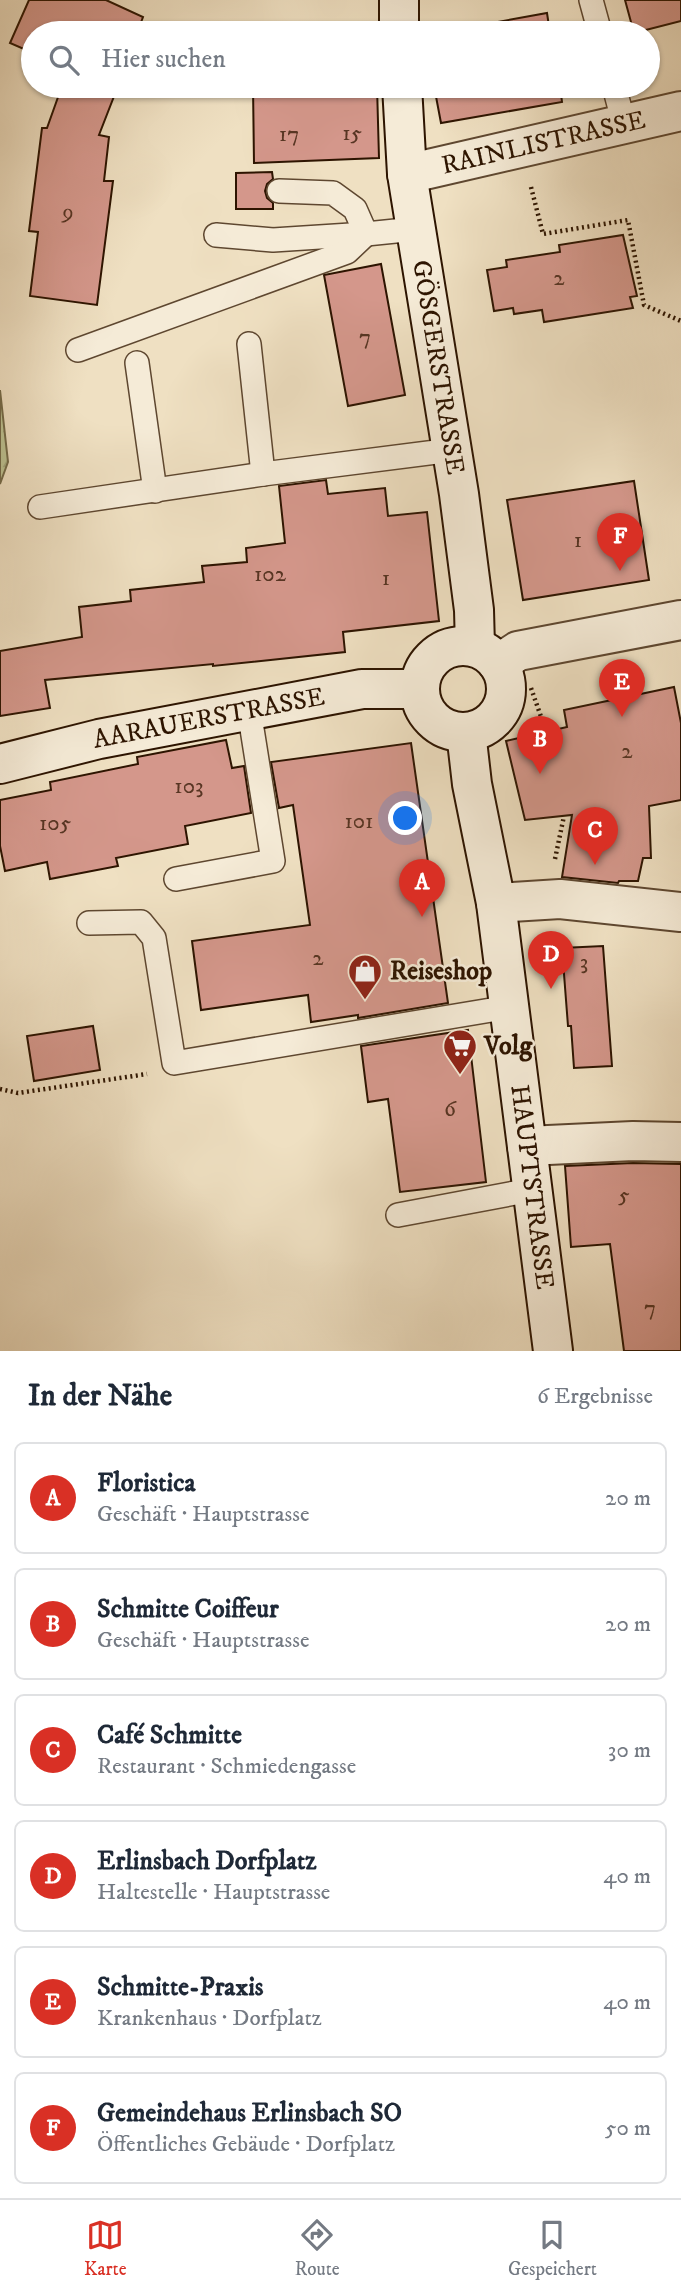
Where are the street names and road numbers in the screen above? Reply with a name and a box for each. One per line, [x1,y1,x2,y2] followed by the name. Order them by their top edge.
[438,103,649,182] street label: RAINLISTRASSE
[405,258,472,477] street label: GÖSGERSTRASSE
[90,680,328,756] street label: AARAUERSTRASSE
[503,1083,562,1291] street label: HAUPTSTRASSE

